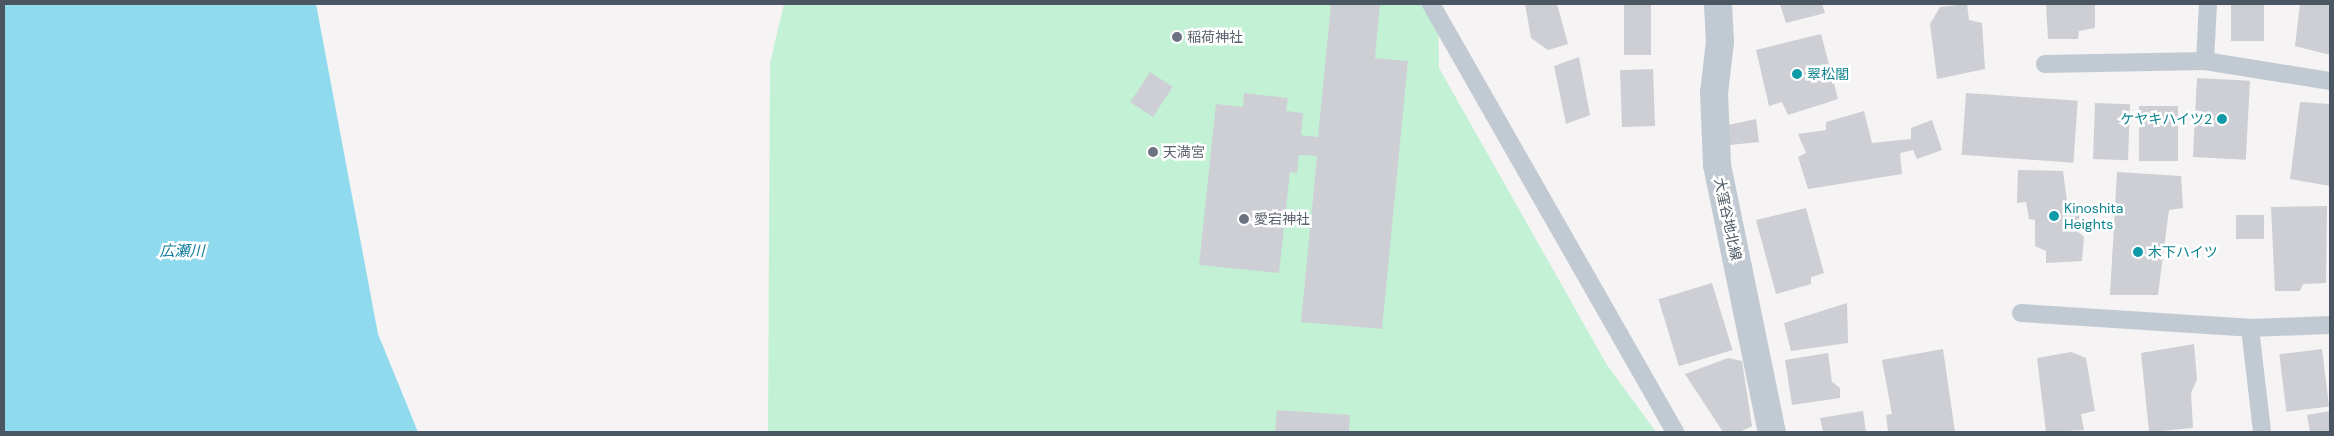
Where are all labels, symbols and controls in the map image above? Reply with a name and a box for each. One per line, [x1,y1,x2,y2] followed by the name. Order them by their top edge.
[1187,29,1243,45] place label: 稲荷神社
[1171,31,1183,43] marker: 稲荷神社
[1807,66,1849,82] place label: 翠松閣
[1791,68,1803,80] marker: 翠松閣
[2120,111,2212,127] place label: ケヤキハイツ2
[2216,113,2228,125] marker: ケヤキハイツ2
[1163,144,1205,160] place label: 天満宮
[1147,146,1159,158] marker: 天満宮
[1711,176,1745,262] street label: 大窪谷地北線
[2064,200,2123,232] place label: Kinoshita Heights
[2048,210,2060,222] marker: Kinoshita Heights
[1254,211,1310,227] place label: 愛宕神社
[1238,213,1250,225] marker: 愛宕神社
[160,243,204,261] water label: 広瀬川
[2148,244,2218,260] place label: 木下ハイツ
[2132,246,2144,258] marker: 木下ハイツ

